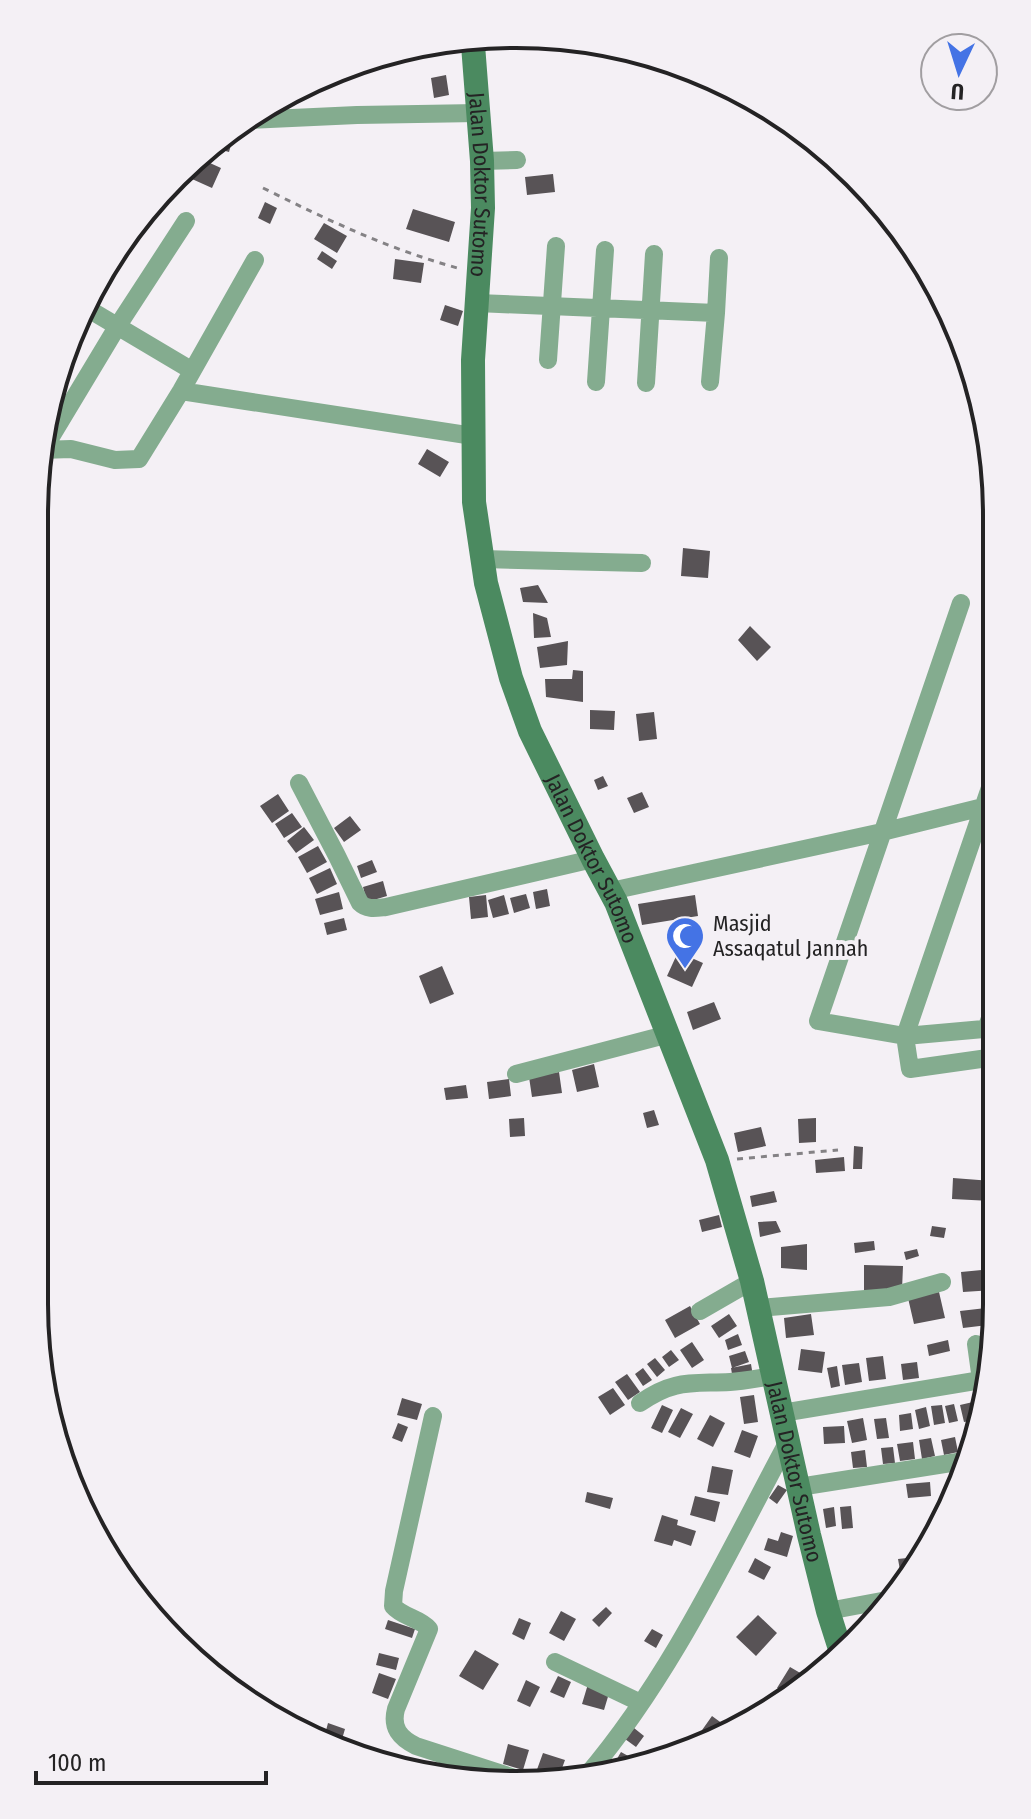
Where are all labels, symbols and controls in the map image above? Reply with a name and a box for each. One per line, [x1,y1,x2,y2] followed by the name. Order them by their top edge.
[919,32,999,112] north arrow
[950,78,965,105] text: U
[463,91,496,278] street label: Jalan Doktor Sutomo
[540,769,644,947] street label: Jalan Doktor Sutomo
[713,910,868,962] place label: Masjid Assaqatul Jannah
[664,915,706,970] mosque icon: Masjid Assaqatul Jannah
[761,1378,829,1565] street label: Jalan Doktor Sutomo
[36,1735,266,1785] scale bar
[48,1749,106,1777] text: 100 m

